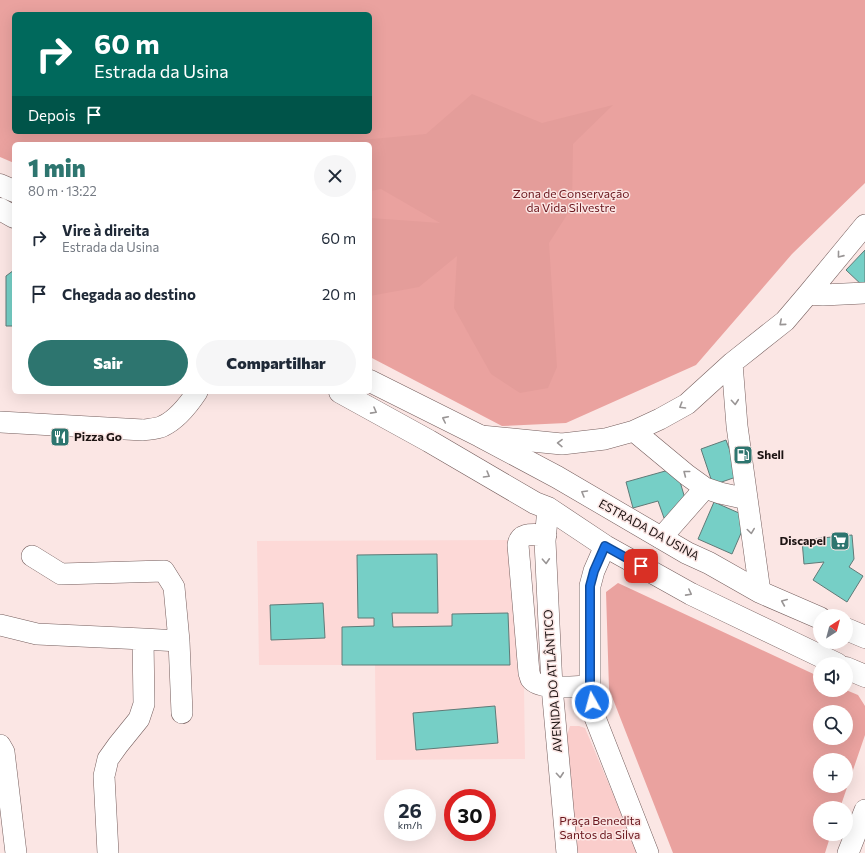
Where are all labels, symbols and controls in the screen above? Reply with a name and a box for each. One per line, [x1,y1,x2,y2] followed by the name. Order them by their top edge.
[94,26,160,60] text: 60 m
[28,28,80,80] icon: right
[94,60,229,82] text: Estrada da Usina
[83,104,105,126] icon: arrive
[28,106,75,124] text: Depois
[28,153,86,182] text: 1 min
[314,155,356,197] button: close
[28,183,97,199] text: 80 m · 13:22
[513,186,629,214] park label: Zona de Conservação da Vida Silvestre
[62,221,150,239] text: Vire à direita
[28,227,50,249] icon: right
[321,229,356,247] text: 60 m
[62,239,159,255] text: Estrada da Usina
[838,250,845,257] one-way arrow
[28,283,50,305] icon: arrive
[62,285,196,303] text: Chegada ao destino
[322,285,356,303] text: 20 m
[779,318,787,325] one-way arrow
[28,340,188,386] button: Sair
[196,340,356,386] button: Compartilhar
[730,399,739,405] one-way arrow
[679,402,686,409] one-way arrow
[370,406,377,413] one-way arrow
[442,416,450,424] one-way arrow
[49,426,71,448] restaurant icon: Pizza Go
[74,429,122,443] place label: Pizza Go
[557,439,563,448] one-way arrow
[732,444,754,466] fuel station icon: Shell
[757,447,784,461] place label: Shell
[483,470,490,477] one-way arrow
[683,471,690,478] one-way arrow
[581,491,588,498] one-way arrow
[597,496,702,563] street label: ESTRADA DA USINA
[746,527,755,534] one-way arrow
[829,530,851,552] supermarket icon: Discapel
[779,533,826,547] place label: Discapel
[624,549,658,583] pin
[630,555,652,577] icon: arrive
[542,558,551,564] one-way arrow
[685,588,693,596] one-way arrow
[781,599,788,607] one-way arrow
[540,609,564,753] street label: AVENIDA DO ATLÂNTICO
[813,609,853,649] north arrow
[813,609,853,841] map controls
[813,657,853,697] button: sound
[571,681,613,723] position arrow
[813,705,853,745] button: search
[813,753,853,793] button: +
[555,772,564,778] one-way arrow
[444,789,496,841] speed limit sign: 30
[398,798,422,822] text: 26
[813,801,853,841] button: −
[559,813,641,841] park label: Praça Benedita Santos da Silva
[398,819,422,831] text: km/h

